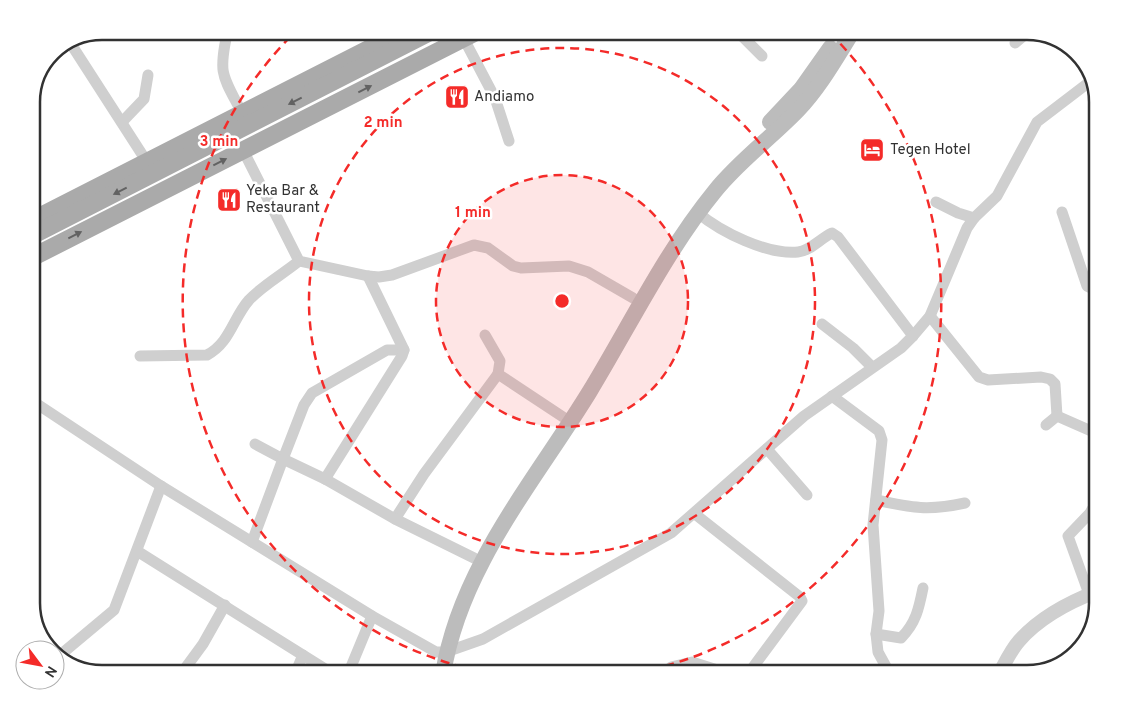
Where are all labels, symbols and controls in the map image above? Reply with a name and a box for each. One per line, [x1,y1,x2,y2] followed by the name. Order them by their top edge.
[444,84,470,110] restaurant icon: Andiamo
[358,85,372,93] one-way arrow
[474,88,534,107] place label: Andiamo
[288,97,303,105] one-way arrow
[363,114,403,133] text: 2 min
[199,133,239,152] text: 3 min
[859,137,885,163] hotel icon: Tegen Hotel
[890,141,971,160] place label: Tegen Hotel
[212,158,227,166] one-way arrow
[246,182,320,218] place label: Yeka Bar & Restaurant
[112,187,127,195] one-way arrow
[216,187,242,213] restaurant icon: Yeka Bar & Restaurant
[455,204,491,223] text: 1 min
[68,231,82,239] one-way arrow
[553,292,571,310] centre of rings
[15,640,65,690] north arrow
[40,662,60,680] text: N

